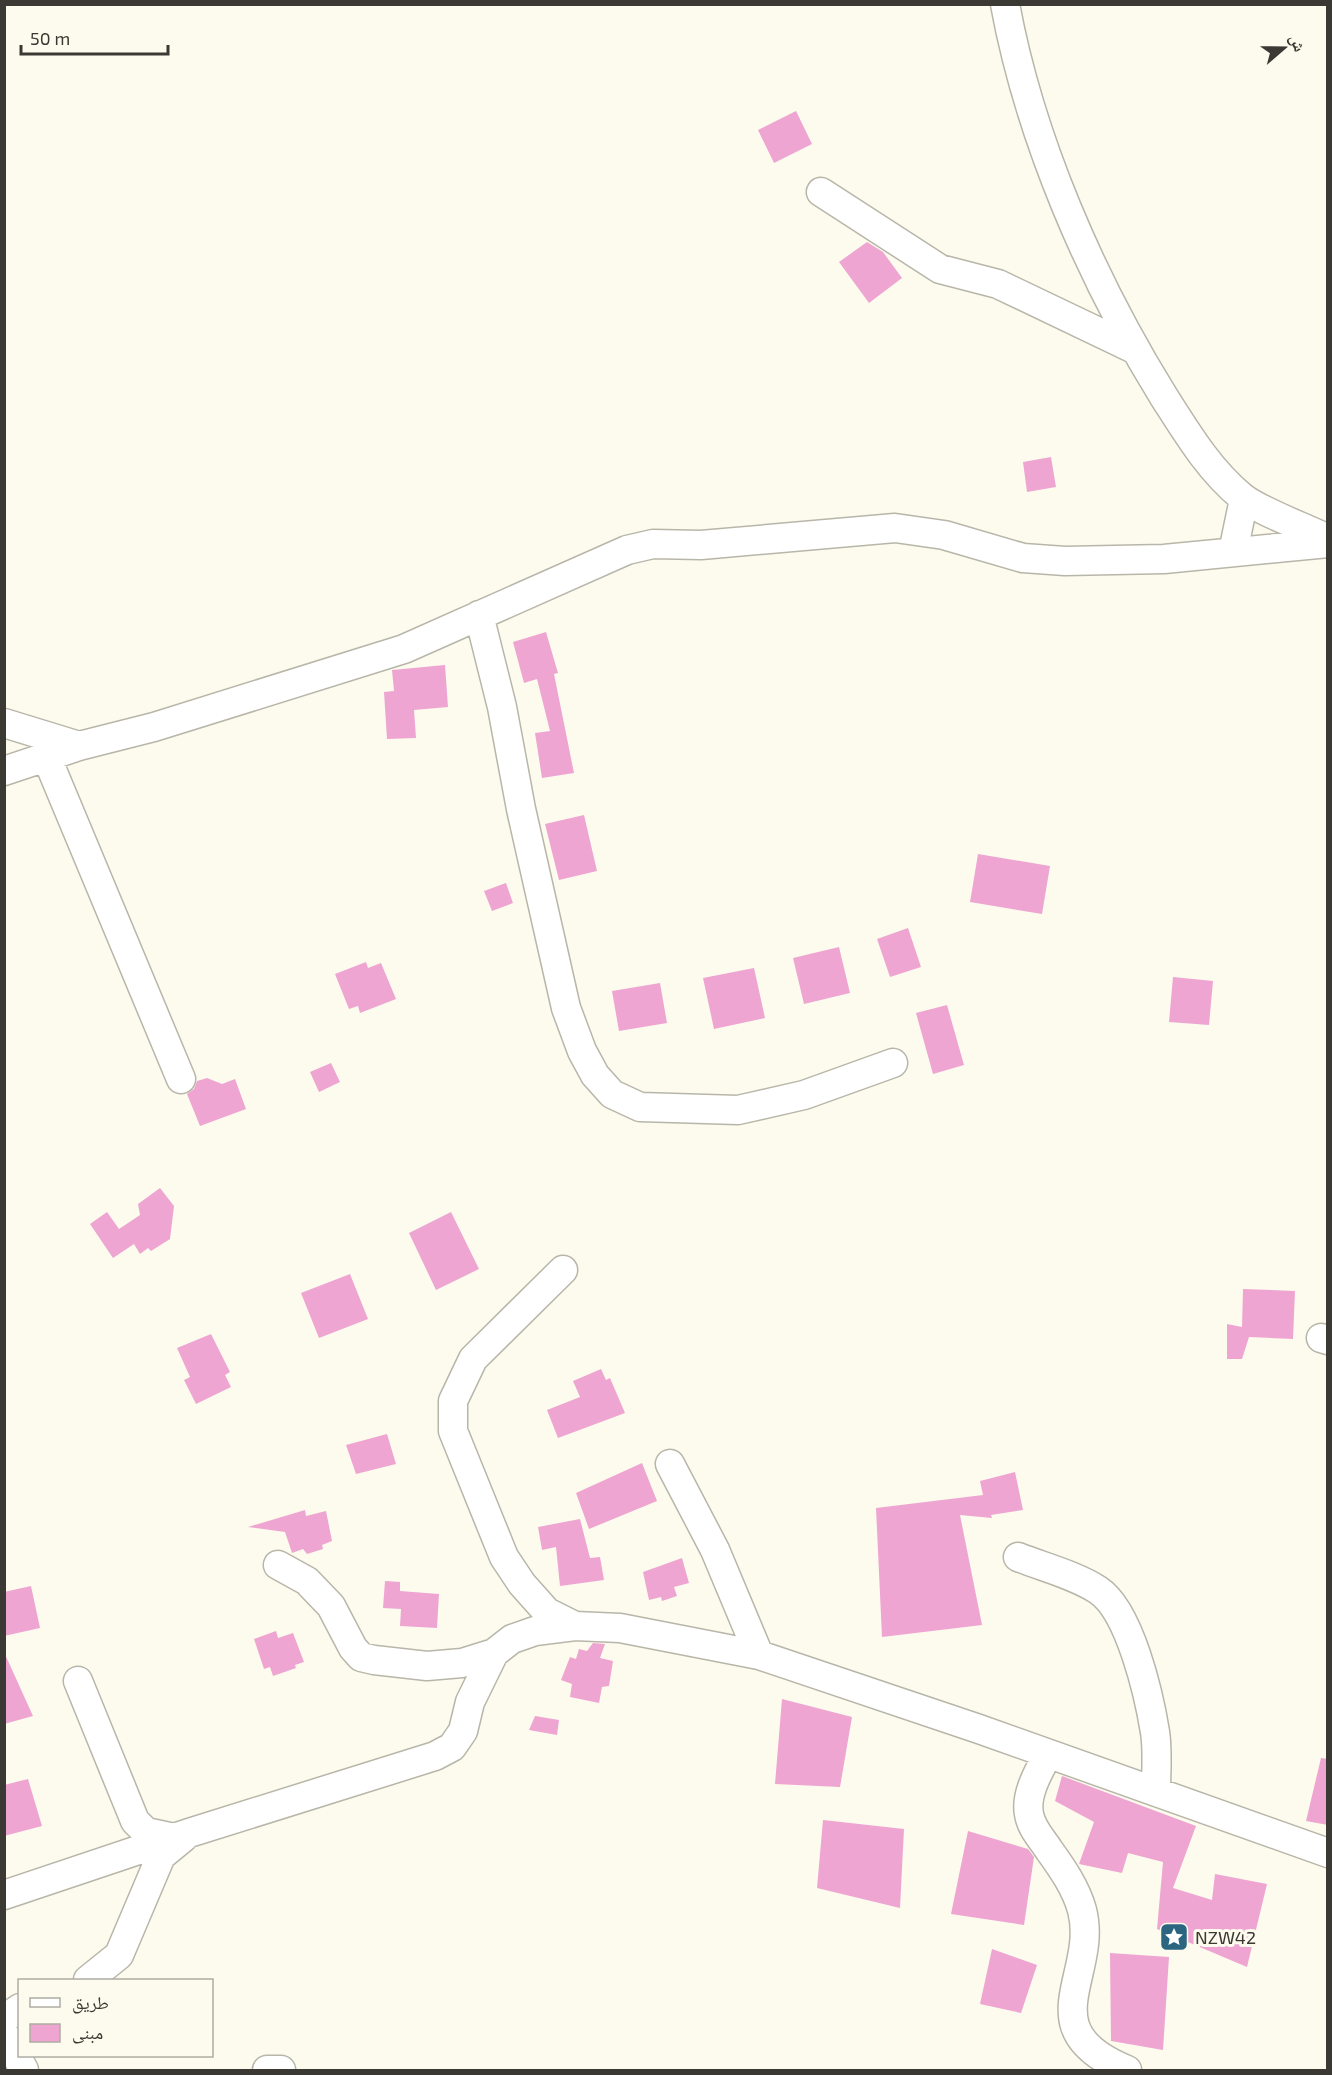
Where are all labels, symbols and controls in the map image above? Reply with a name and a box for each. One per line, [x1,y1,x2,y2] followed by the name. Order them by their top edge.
[21,18,168,56] scale bar
[1254,18,1314,78] north arrow
[30,27,70,49] text: 50 m
[1286,31,1310,54] text: ش
[1158,1921,1190,1953] place icon: NZW42
[1195,1926,1256,1948] place label: NZW42
[18,1979,213,2057] legend
[72,1991,109,2014] text: طريق
[72,2021,103,2044] text: مبنى

